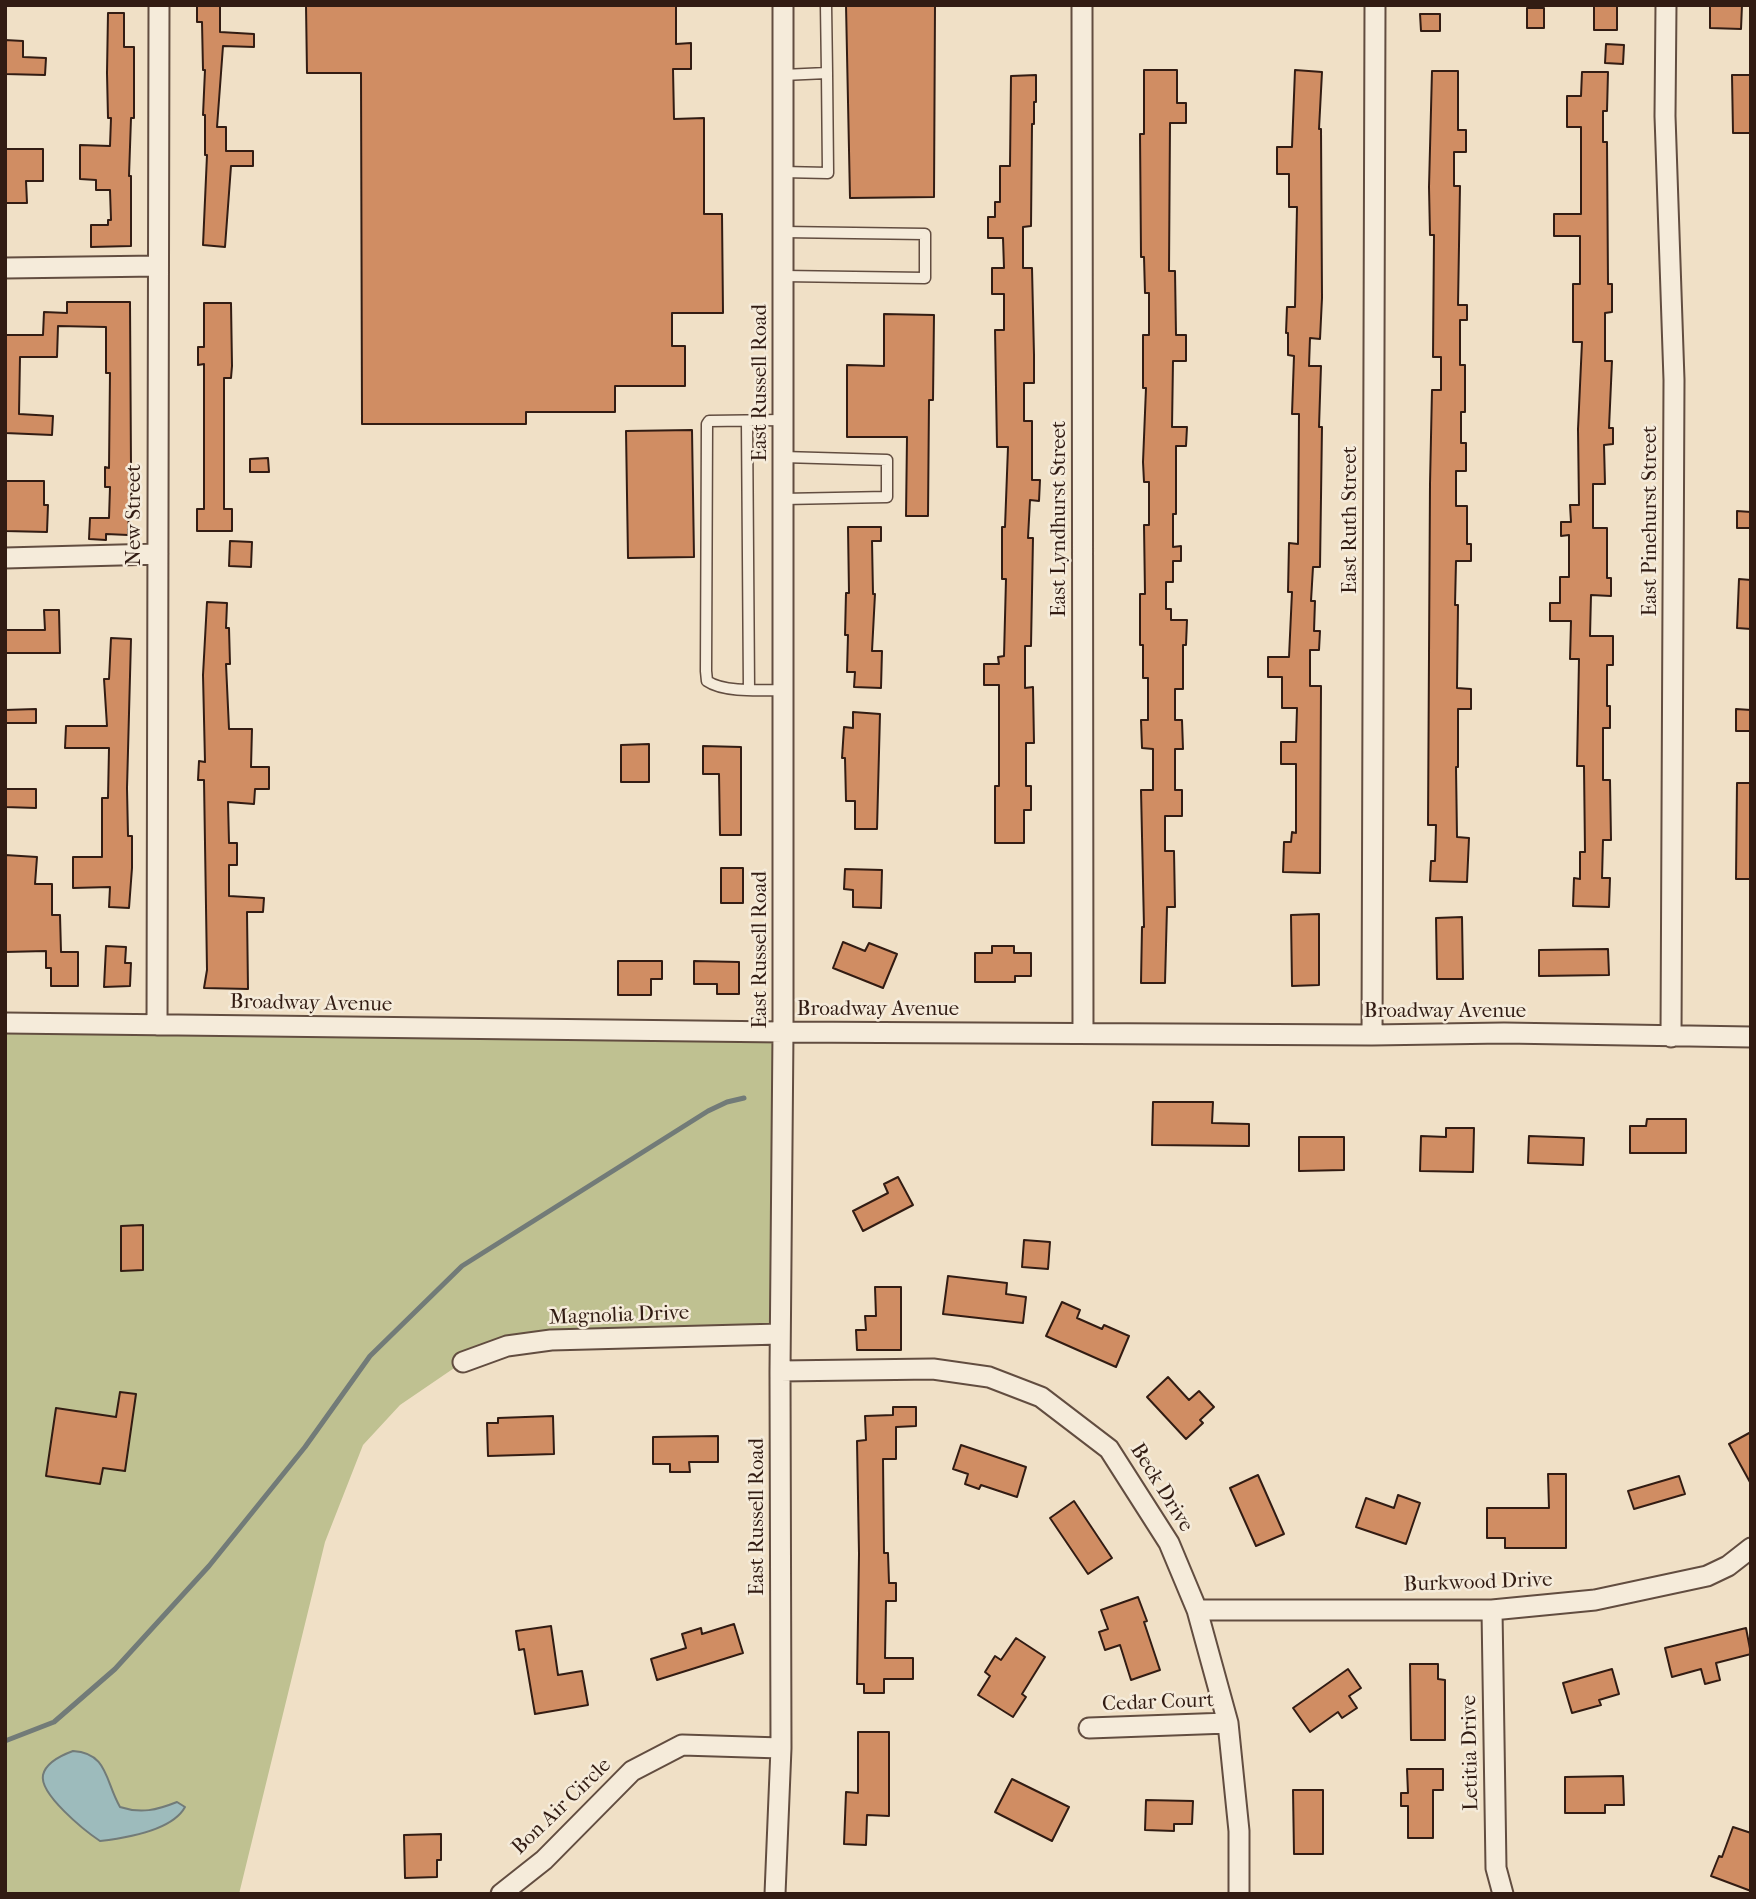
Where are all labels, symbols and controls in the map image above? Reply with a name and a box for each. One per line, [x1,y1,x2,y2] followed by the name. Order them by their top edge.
[748,304,774,462] street label: East Russell Road
[1047,421,1073,617] street label: East Lyndhurst Street
[1638,425,1664,617] street label: East Pinehurst Street
[1338,446,1364,594] street label: East Ruth Street
[122,464,148,566] street label: New Street
[748,871,774,1029] street label: East Russell Road
[230,990,392,1018] street label: Broadway Avenue
[797,997,959,1023] street label: Broadway Avenue
[1364,999,1526,1025] street label: Broadway Avenue
[548,1301,690,1331] street label: Magnolia Drive
[745,1438,771,1596] street label: East Russell Road
[1124,1439,1198,1537] street label: Beck Drive
[1403,1568,1553,1598] street label: Burkwood Drive
[1102,1688,1214,1718] street label: Cedar Court
[1457,1695,1485,1811] street label: Letitia Drive
[507,1753,617,1861] street label: Bon Air Circle

